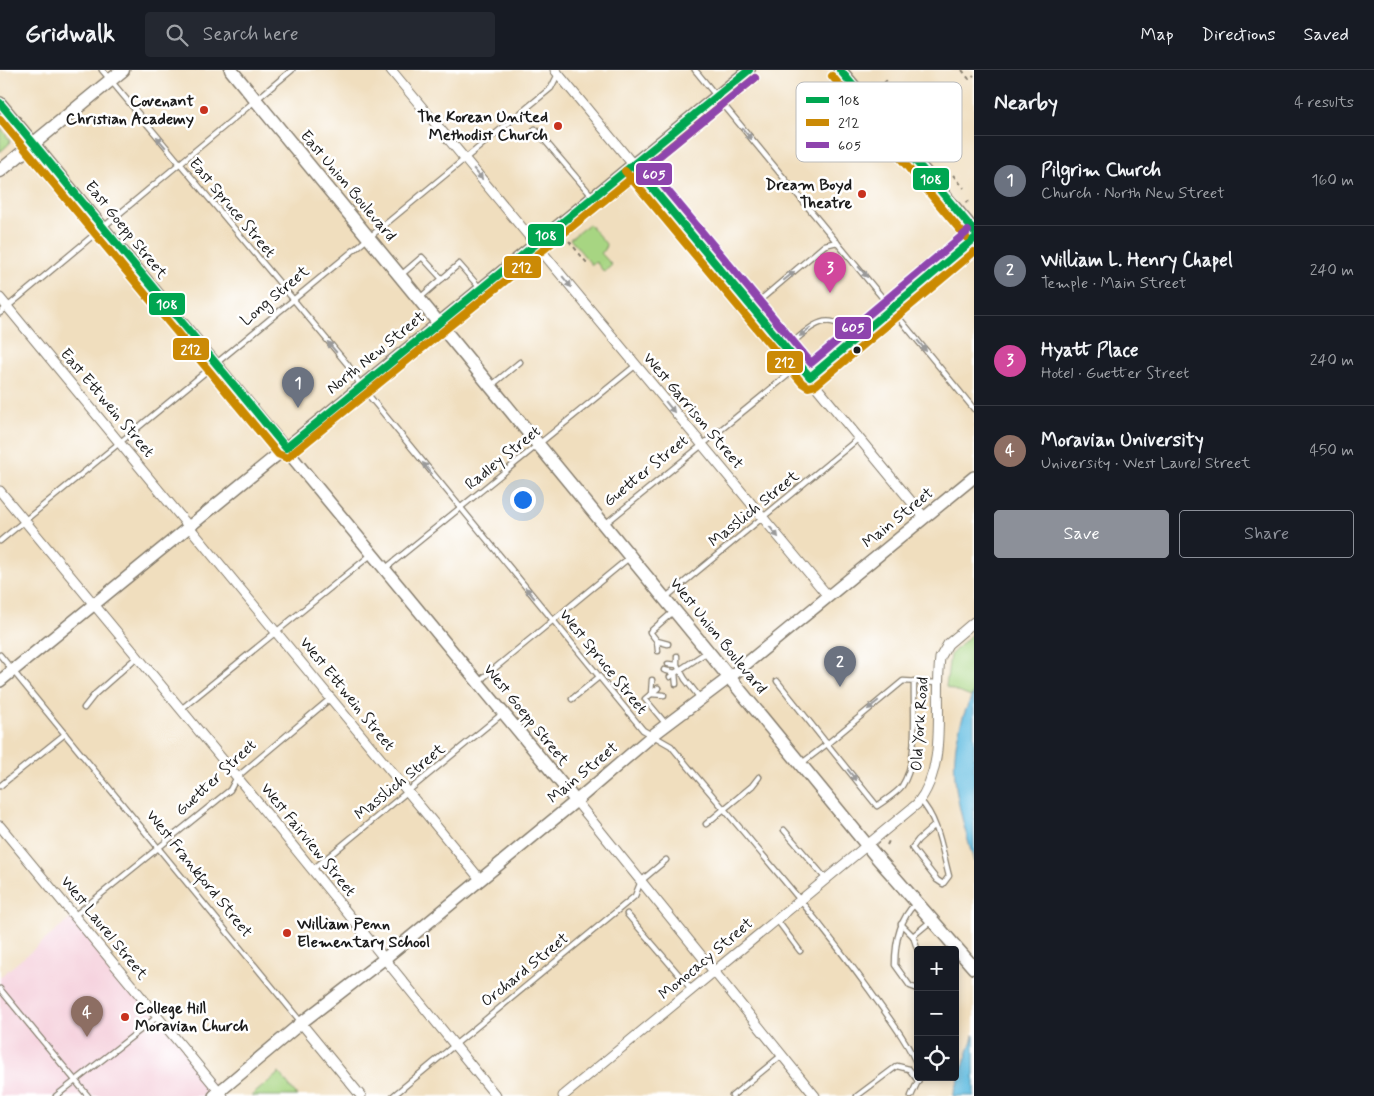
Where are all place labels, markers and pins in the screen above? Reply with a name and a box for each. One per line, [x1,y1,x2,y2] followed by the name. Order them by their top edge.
[66,91,194,130] place label: Covenant Christian Academy
[198,104,210,116] marker: Covenant Christian Academy
[417,107,548,146] place label: The Korean United Methodist Church
[552,120,564,132] marker: The Korean United Methodist Church
[765,175,852,214] place label: Dream Boyd Theatre
[856,188,868,200] marker: Dream Boyd Theatre
[814,252,846,293] pin: 3
[852,345,862,355] unlabelled marker
[282,367,314,408] pin: 1
[824,646,856,687] pin: 2
[296,914,430,953] place label: William Penn Elementary School
[281,927,293,939] marker: William Penn Elementary School
[71,996,103,1037] pin: 4
[135,998,249,1037] place label: College Hill Moravian Church
[119,1011,131,1023] marker: College Hill Moravian Church

